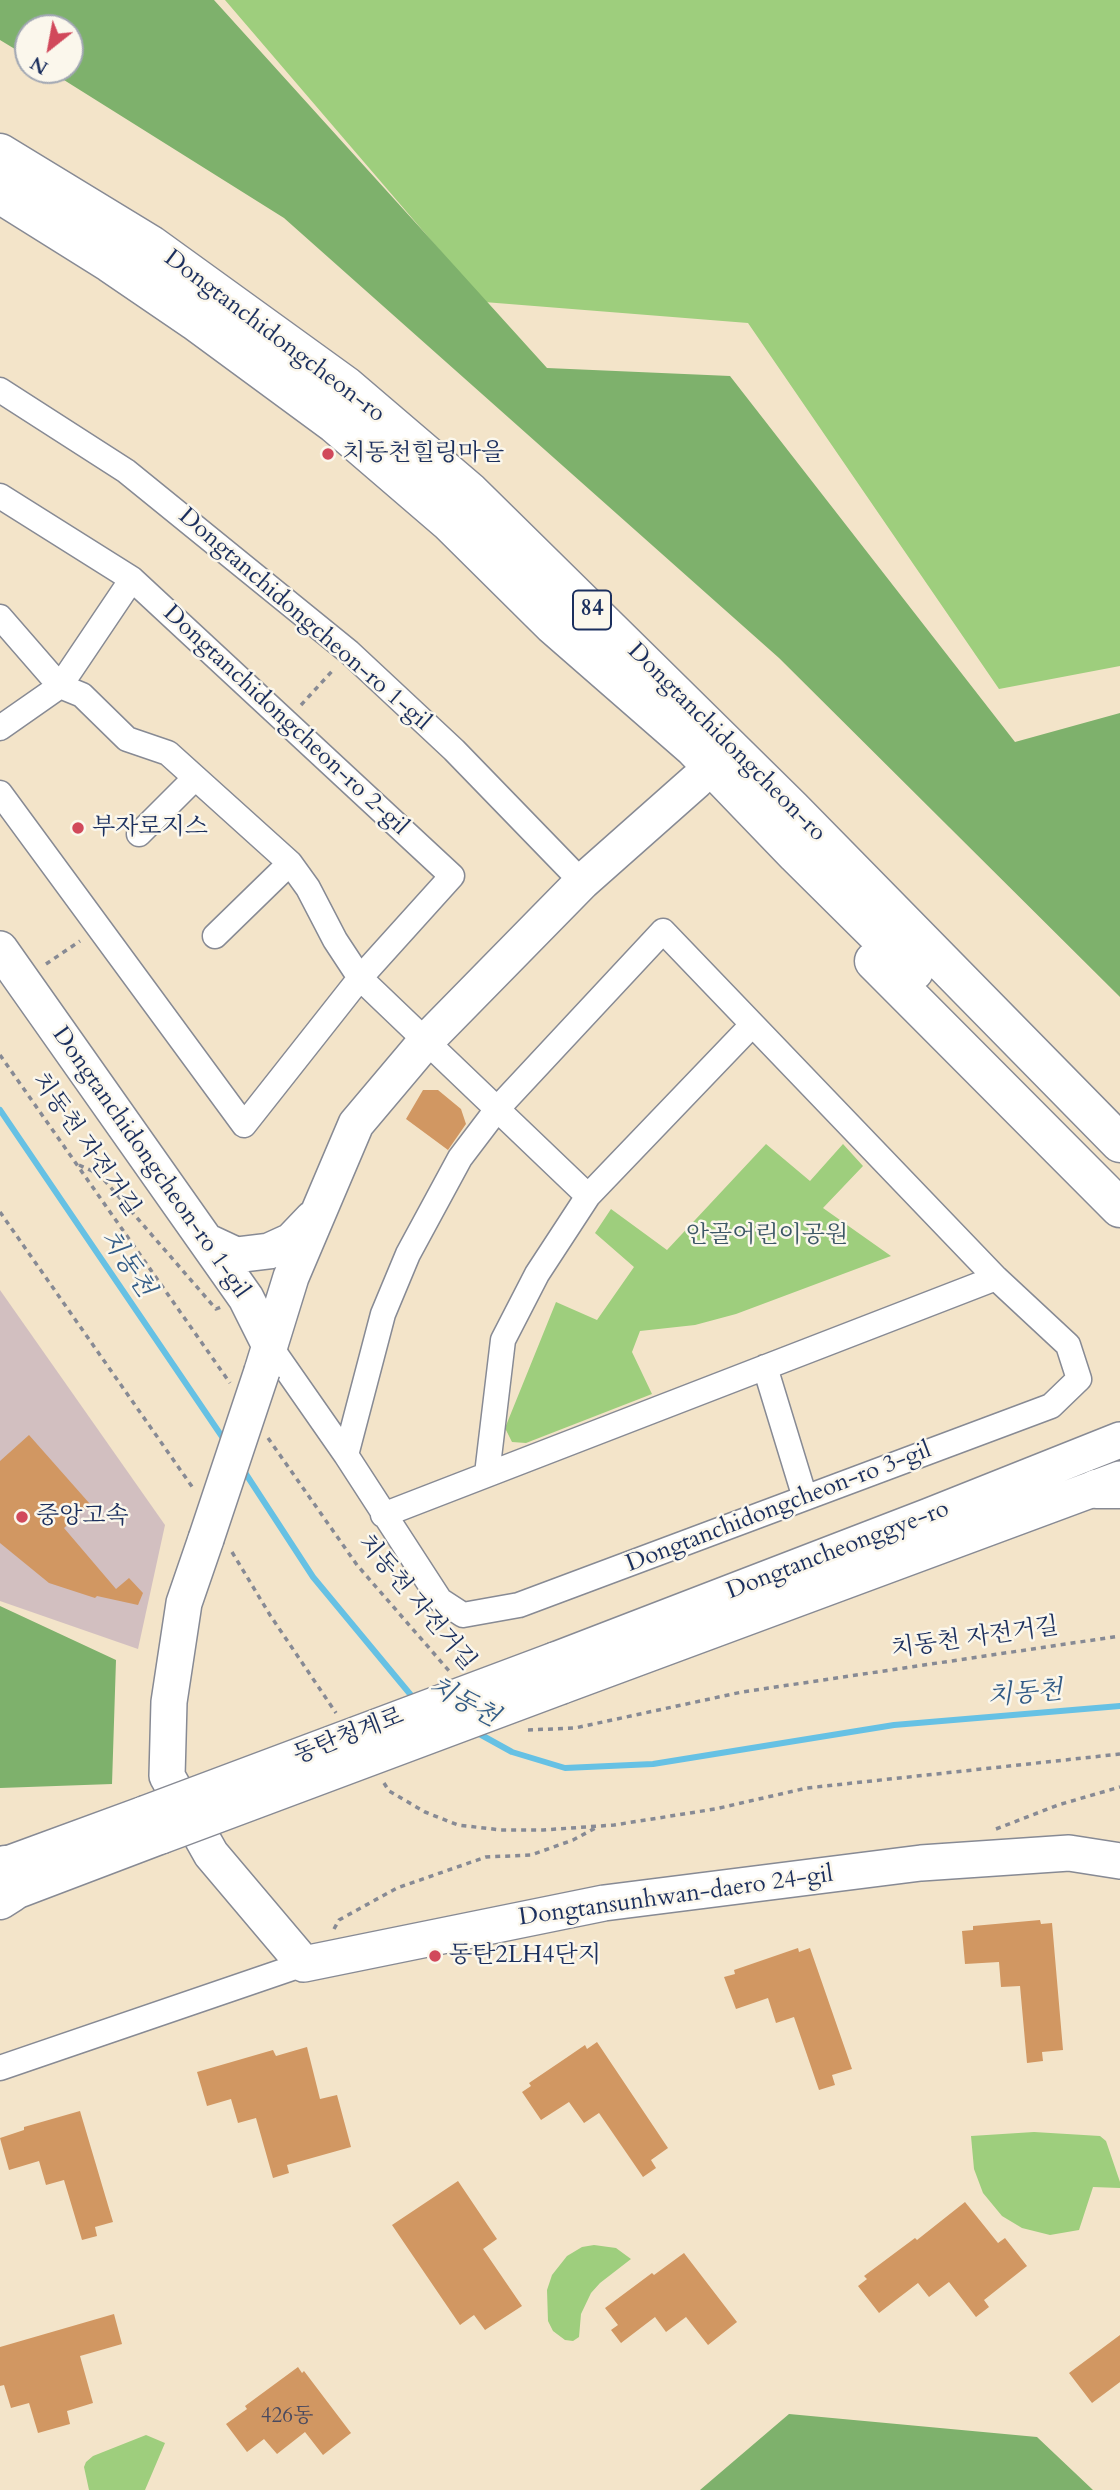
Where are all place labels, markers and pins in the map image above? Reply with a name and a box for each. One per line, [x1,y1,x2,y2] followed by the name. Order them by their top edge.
[342,440,504,468] place label: 치동천힐링마을
[320,446,336,462] marker: 치동천힐링마을
[92,814,208,842] place label: 부자로지스
[70,820,86,836] marker: 부자로지스
[36,1503,129,1531] place label: 중앙고속
[14,1509,30,1525] marker: 중앙고속
[449,1942,601,1970] place label: 동탄2LH4단지
[427,1948,443,1964] marker: 동탄2LH4단지

